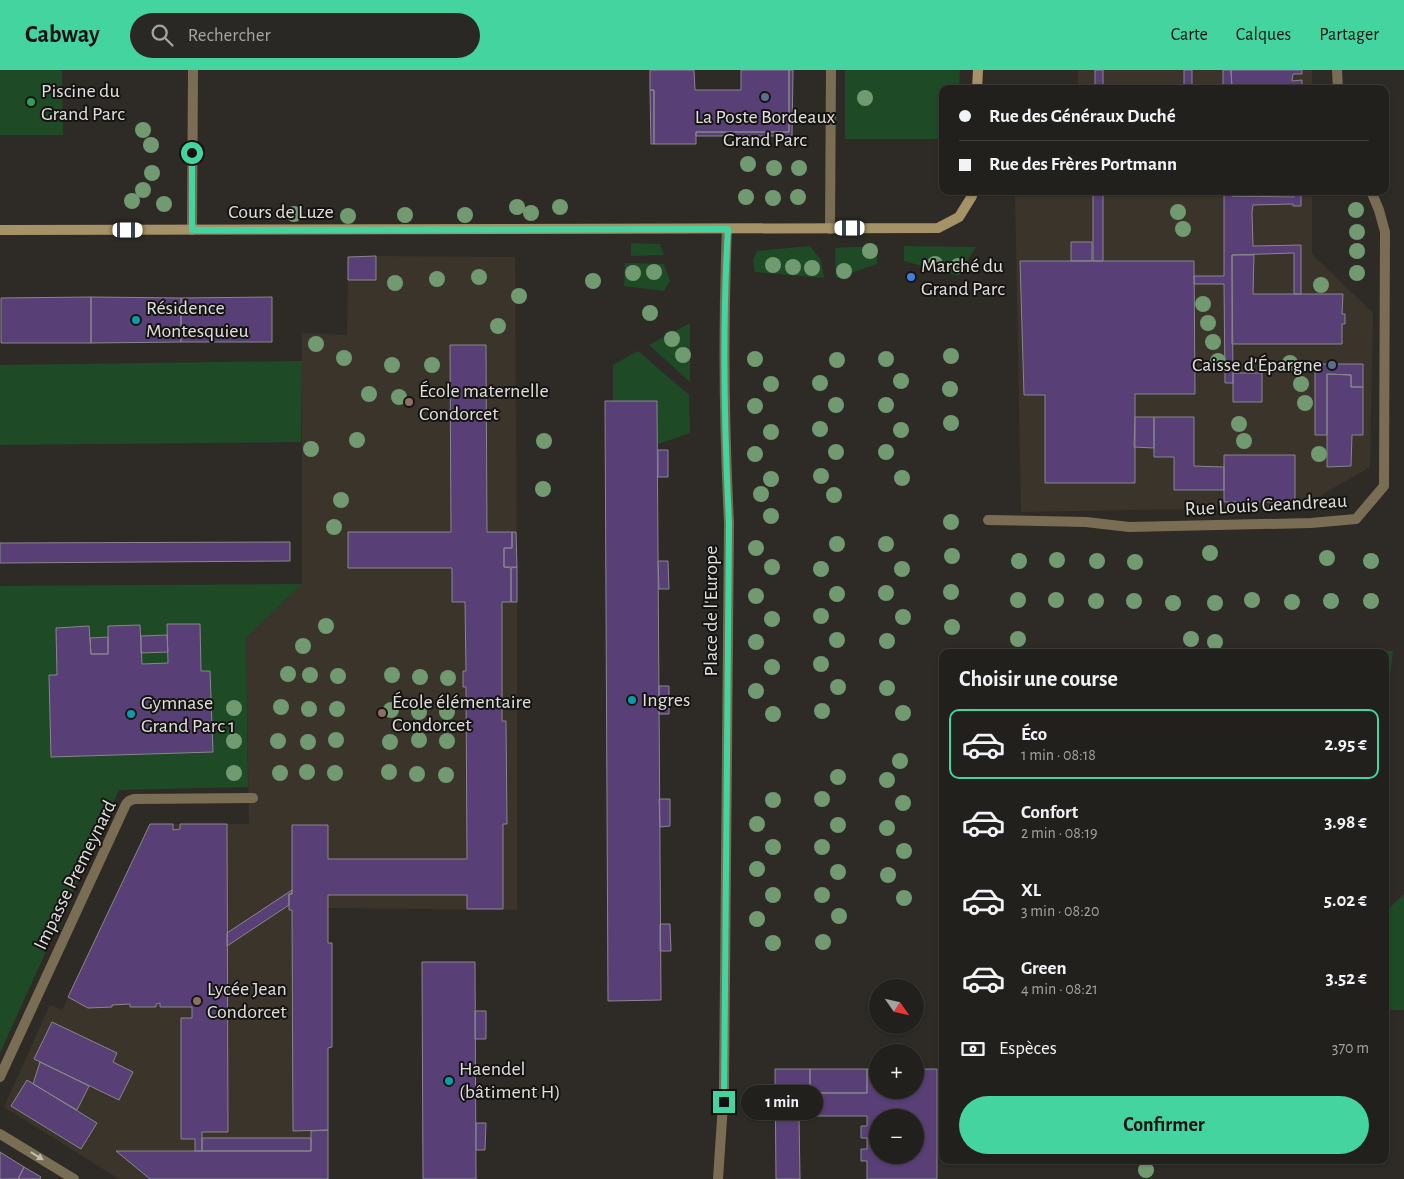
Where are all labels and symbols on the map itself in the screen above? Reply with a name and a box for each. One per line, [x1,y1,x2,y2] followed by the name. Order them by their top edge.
[41,81,125,124] place label: Piscine du Grand Parc
[759,91,771,103] marker: La Poste Bordeaux Grand Parc
[25,96,37,108] marker: Piscine du Grand Parc
[695,107,836,150] place label: La Poste Bordeaux Grand Parc
[181,142,203,164] route start
[228,202,334,222] street label: Cours de Luze
[835,221,865,236] car
[113,223,143,238] car
[921,256,1005,299] place label: Marché du Grand Parc
[905,271,917,283] marker: Marché du Grand Parc
[146,298,249,341] place label: Résidence Montesquieu
[130,314,142,326] marker: Résidence Montesquieu
[1192,354,1322,375] place label: Caisse d'Épargne
[1326,359,1338,371] marker: Caisse d'Épargne
[419,380,549,424] place label: École maternelle Condorcet
[403,396,415,408] marker: École maternelle Condorcet
[1184,491,1348,519] street label: Rue Louis Geandreau
[701,546,721,676] street label: Place de l'Europe
[642,690,690,710] place label: Ingres
[392,691,531,735] place label: École élémentaire Condorcet
[141,693,235,736] place label: Gymnase Grand Parc 1
[626,694,638,706] marker: Ingres
[376,707,388,719] marker: École élémentaire Condorcet
[125,708,137,720] marker: Gymnase Grand Parc 1
[30,797,120,953] street label: Impasse Premeynard
[207,979,287,1022] place label: Lycée Jean Condorcet
[869,979,924,1034] north arrow
[191,995,203,1007] marker: Lycée Jean Condorcet
[459,1059,561,1102] place label: Haendel (bâtiment H)
[443,1075,455,1087] marker: Haendel (bâtiment H)
[742,1084,824,1120] callout: 1 min
[713,1091,735,1113] route end
[30,1152,44,1161] one-way arrow

